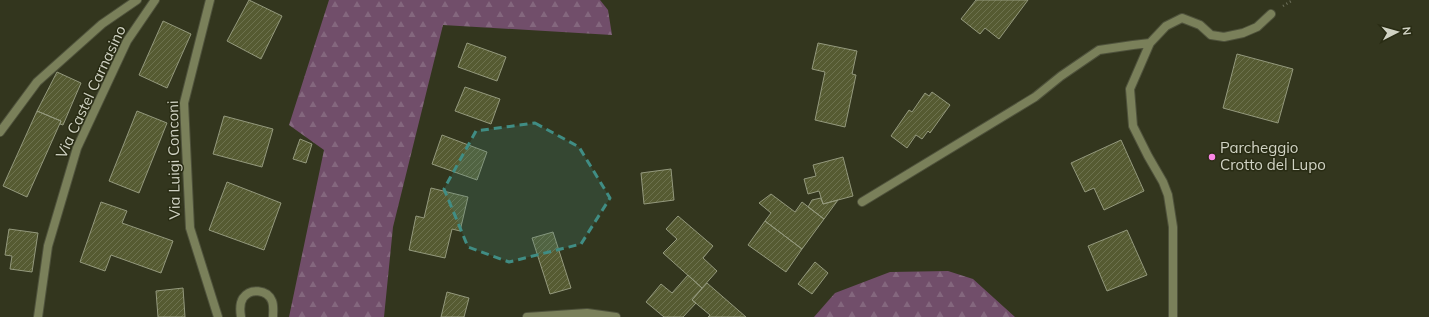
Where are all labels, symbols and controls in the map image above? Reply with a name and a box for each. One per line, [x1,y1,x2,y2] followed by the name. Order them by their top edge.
[1377,12,1417,52] north arrow
[51,22,130,161] street label: Via Castel Carnasino
[1400,26,1414,36] text: N
[163,100,184,220] street label: Via Luigi Conconi
[1220,138,1326,174] place label: Parcheggio Crotto del Lupo
[1207,152,1217,162] marker: Parcheggio Crotto del Lupo

